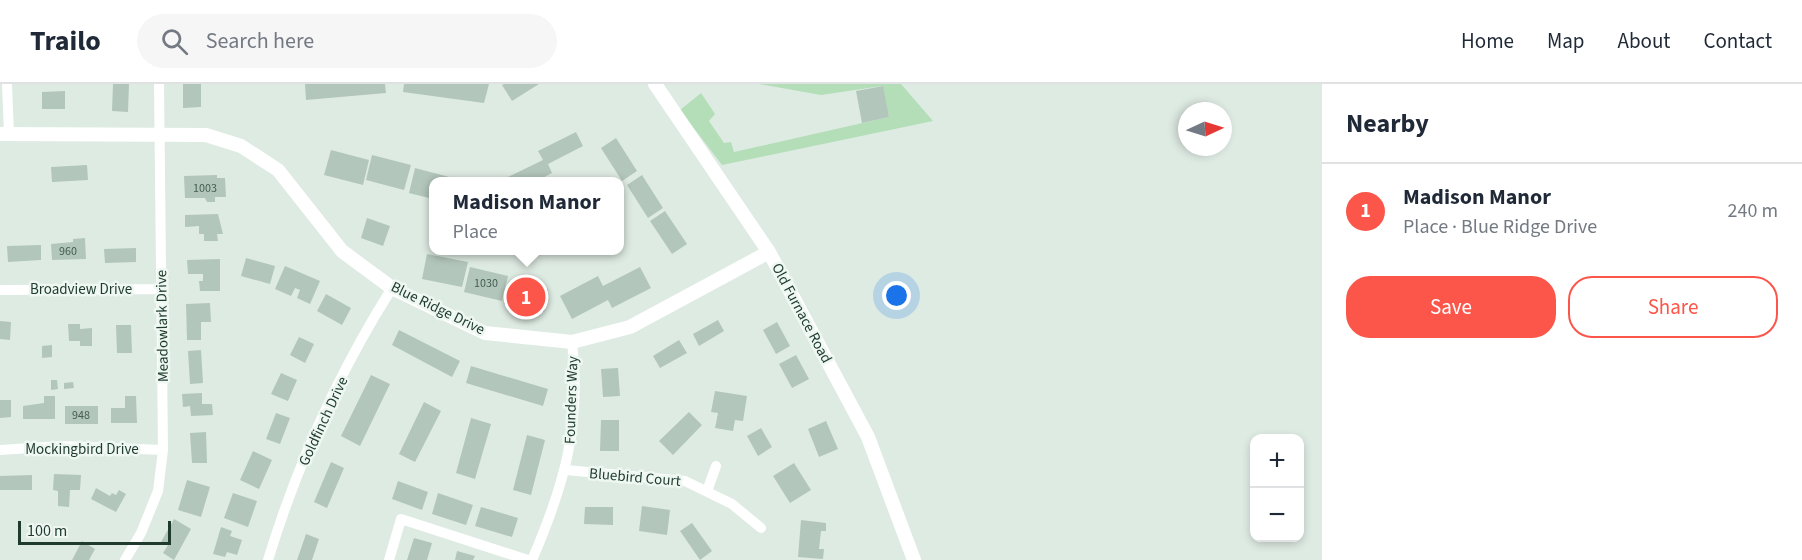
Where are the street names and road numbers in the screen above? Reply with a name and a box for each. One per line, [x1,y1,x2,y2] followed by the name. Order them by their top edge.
[766,259,837,367] street label: Old Furnace Road
[151,270,174,382] street label: Meadowlark Drive
[387,277,488,340] street label: Blue Ridge Drive
[30,279,132,300] street label: Broadview Drive
[559,356,584,444] street label: Founders Way
[294,373,353,469] street label: Goldfinch Drive
[25,439,139,460] street label: Mockingbird Drive
[588,463,682,492] street label: Bluebird Court

